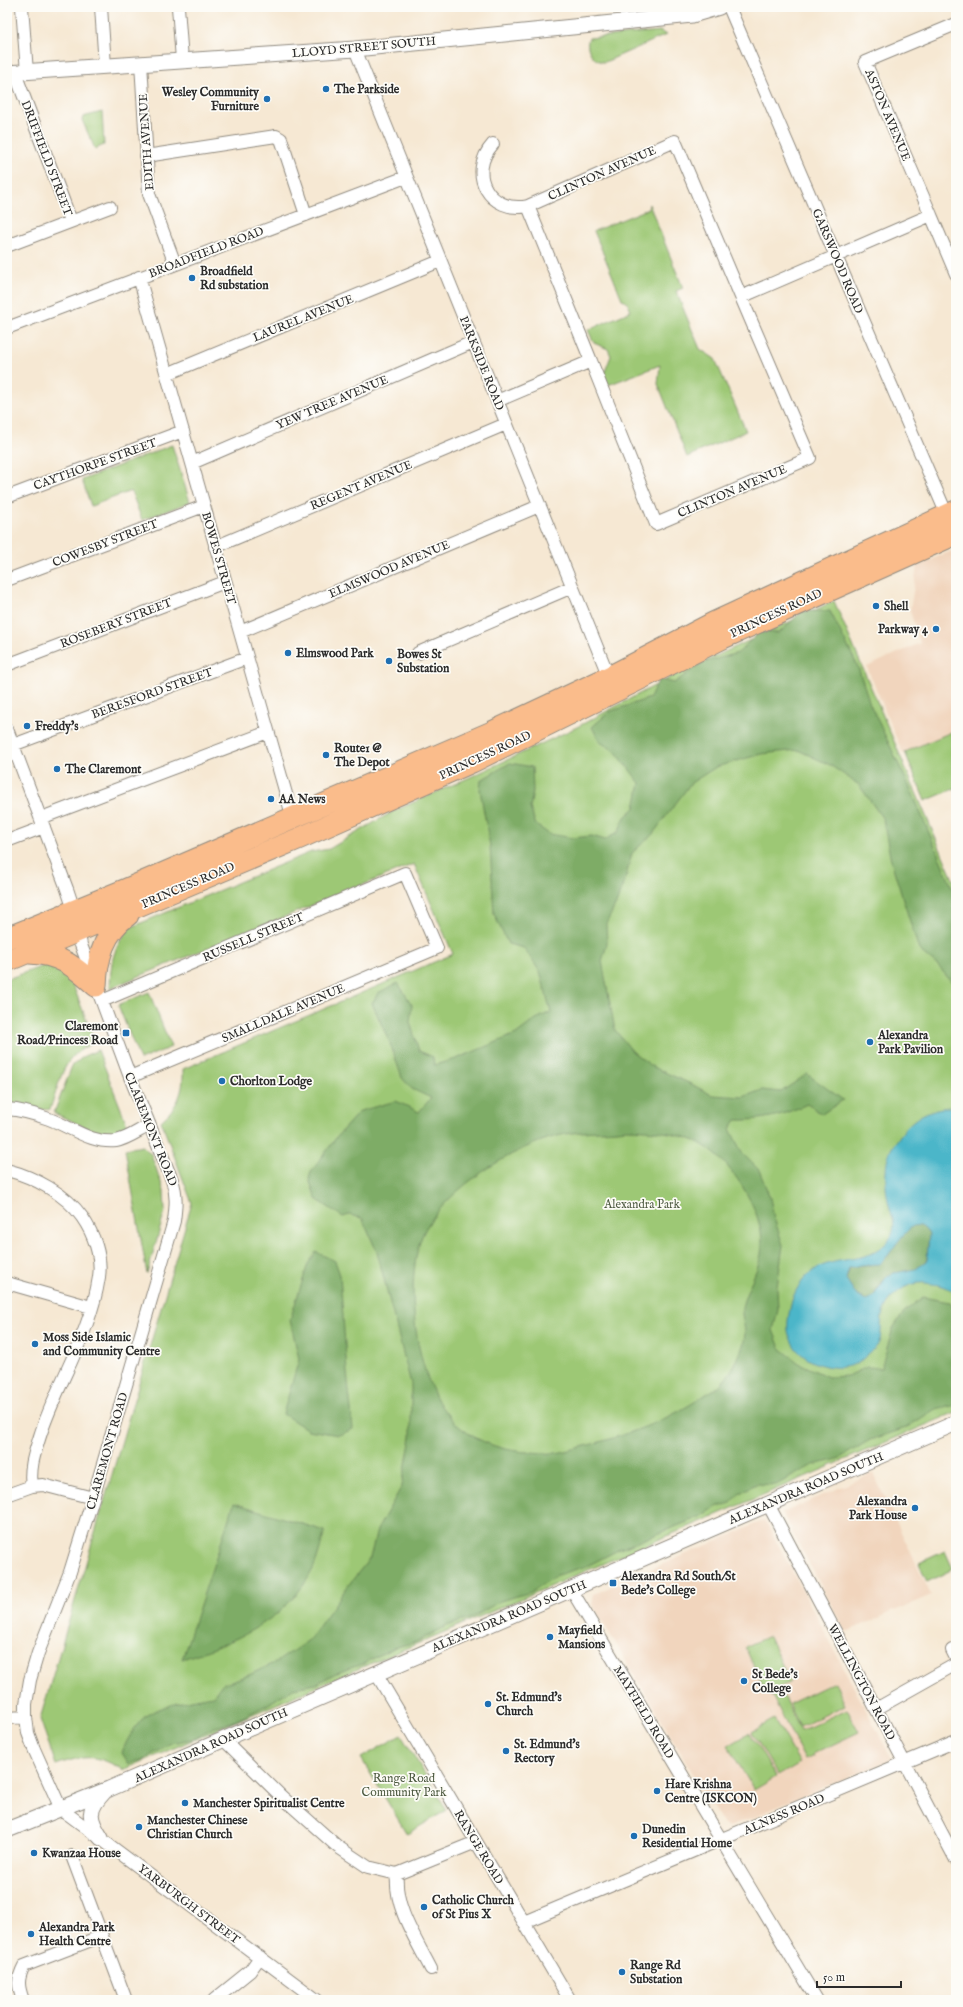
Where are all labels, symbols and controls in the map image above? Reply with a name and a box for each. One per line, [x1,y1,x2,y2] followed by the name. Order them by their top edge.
[291,34,437,61] street label: LLOYD STREET SOUTH
[861,66,914,163] street label: ASTON AVENUE
[333,82,400,97] place label: The Parkside
[321,84,331,94] marker: The Parkside
[161,85,260,114] place label: Wesley Community Furniture
[136,93,157,191] street label: EDITH AVENUE
[262,94,272,104] marker: Wesley Community Furniture
[18,98,76,218] street label: DRIFFIELD STREET
[546,143,659,204] street label: CLINTON AVENUE
[809,207,867,316] street label: GARSWOOD ROAD
[146,223,266,281] street label: BROADFIELD ROAD
[200,264,269,293] place label: Broadfield Rd substation
[187,273,197,283] marker: Broadfield Rd substation
[251,291,356,346] street label: LAUREL AVENUE
[456,314,507,413] street label: PARKSIDE ROAD
[274,372,390,433] street label: YEW TREE AVENUE
[32,435,159,494] street label: CAYTHORPE STREET
[308,457,415,514] street label: REGENT AVENUE
[676,462,789,521] street label: CLINTON AVENUE
[198,510,239,606] street label: BOWES STREET
[50,516,160,571] street label: COWESBY STREET
[326,537,452,602] street label: ELMSWOOD AVENUE
[728,585,825,641] street label: PRINCESS ROAD
[58,595,174,652] street label: ROSEBERY STREET
[884,599,909,614] place label: Shell
[871,601,881,611] marker: Shell
[878,622,929,638] place label: Parkway 4
[931,624,941,634] marker: Parkway 4
[296,646,374,661] place label: Elmswood Park
[397,647,450,676] place label: Bowes St Substation
[283,648,293,658] marker: Elmswood Park
[384,656,394,666] marker: Bowes St Substation
[90,664,215,722] street label: BERESFORD STREET
[35,719,79,735] place label: Freddy's
[22,721,32,731] marker: Freddy's
[437,727,534,783] street label: PRINCESS ROAD
[333,741,390,771] place label: Route1 @ The Depot
[321,750,331,760] marker: Route1 @ The Depot
[64,762,142,777] place label: The Claremont
[52,764,62,774] marker: The Claremont
[278,792,326,807] place label: AA News
[266,794,276,804] marker: AA News
[139,859,237,912] street label: PRINCESS ROAD
[200,909,306,966] street label: RUSSELL STREET
[219,981,347,1046] street label: SMALLDALE AVENUE
[17,1019,119,1048] place label: Claremont Road/Princess Road
[121,1028,131,1038] marker: Claremont Road/Princess Road
[877,1028,944,1057] place label: Alexandra Park Pavilion
[865,1037,875,1047] marker: Alexandra Park Pavilion
[121,1070,180,1189] street label: CLAREMONT ROAD
[230,1074,313,1090] place label: Chorlton Lodge
[217,1076,227,1086] marker: Chorlton Lodge
[603,1197,680,1212] park label: Alexandra Park
[43,1330,160,1360] place label: Moss Side Islamic and Community Centre
[30,1339,40,1349] marker: Moss Side Islamic and Community Centre
[84,1390,132,1512] street label: CLAREMONT ROAD
[726,1449,886,1528] street label: ALEXANDRA ROAD SOUTH
[849,1494,908,1523] place label: Alexandra Park House
[910,1503,920,1513] marker: Alexandra Park House
[620,1569,737,1599] place label: Alexandra Rd South/St Bede's College
[429,1577,589,1656] street label: ALEXANDRA ROAD SOUTH
[608,1578,618,1588] marker: Alexandra Rd South/St Bede's College
[825,1622,899,1743] street label: WELLINGTON ROAD
[558,1623,606,1652] place label: Mayfield Mansions
[545,1632,555,1642] marker: Mayfield Mansions
[610,1663,677,1762] street label: MAYFIELD ROAD
[752,1667,798,1697] place label: St Bede's College
[739,1676,749,1686] marker: St Bede's College
[496,1690,563,1719] place label: St. Edmund's Church
[483,1699,493,1709] marker: St. Edmund's Church
[131,1705,290,1787] street label: ALEXANDRA ROAD SOUTH
[514,1737,581,1767] place label: St. Edmund's Rectory
[501,1746,511,1756] marker: St. Edmund's Rectory
[362,1771,447,1800] park label: Range Road Community Park
[665,1777,757,1806] place label: Hare Krishna Centre (ISKCON)
[652,1786,662,1796] marker: Hare Krishna Centre (ISKCON)
[741,1791,827,1839] street label: ALNESS ROAD
[193,1796,345,1812] place label: Manchester Spiritualist Centre
[180,1798,190,1808] marker: Manchester Spiritualist Centre
[450,1807,507,1888] street label: RANGE ROAD
[147,1813,248,1842] place label: Manchester Chinese Christian Church
[134,1822,144,1832] marker: Manchester Chinese Christian Church
[642,1822,732,1851] place label: Dunedin Residential Home
[629,1831,639,1841] marker: Dunedin Residential Home
[42,1846,121,1861] place label: Kwanzaa House
[29,1848,39,1858] marker: Kwanzaa House
[135,1861,243,1948] street label: YARBURGH STREET
[432,1893,515,1922] place label: Catholic Church of St Pius X
[419,1902,429,1912] marker: Catholic Church of St Pius X
[38,1920,115,1949] place label: Alexandra Park Health Centre
[26,1929,36,1939] marker: Alexandra Park Health Centre
[630,1958,683,1987] place label: Range Rd Substation
[817,1963,901,1989] scale bar
[617,1967,627,1977] marker: Range Rd Substation
[823,1970,845,1985] text: 50 m

